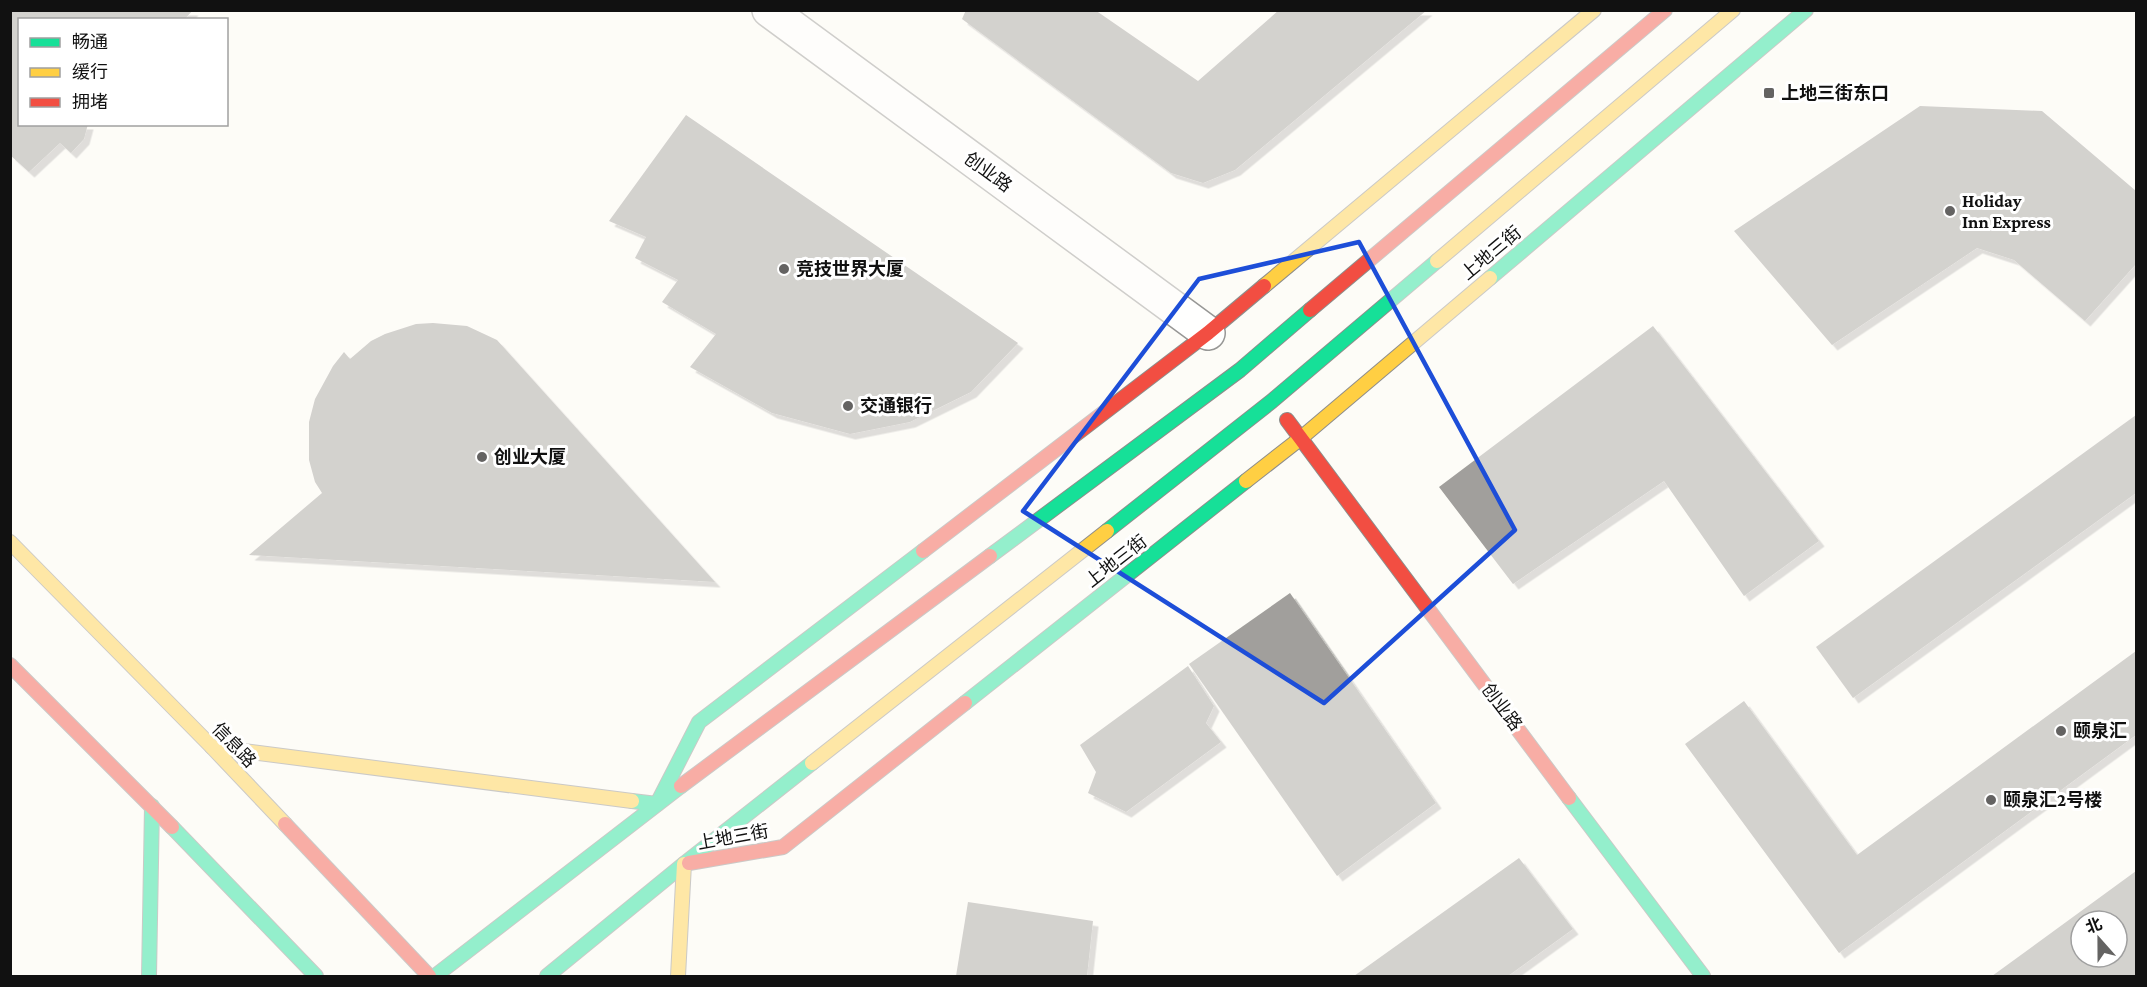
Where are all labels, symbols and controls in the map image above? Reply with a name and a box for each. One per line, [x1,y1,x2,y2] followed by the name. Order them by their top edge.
[18,18,228,126] legend
[72,32,108,52] text: 畅通
[72,62,108,82] text: 缓行
[1781,83,1889,103] place label: 上地三街东口
[1762,86,1776,100] marker: 上地三街东口
[72,92,108,112] text: 拥堵
[960,148,1016,196] street label: 创业路
[1962,191,2051,232] place label: Holiday Inn Express
[1943,204,1957,218] marker: Holiday Inn Express
[1457,222,1525,284] street label: 上地三街
[796,259,904,279] place label: 竞技世界大厦
[777,262,791,276] marker: 竞技世界大厦
[860,395,932,416] place label: 交通银行
[841,399,855,413] marker: 交通银行
[494,447,566,467] place label: 创业大厦
[475,450,489,464] marker: 创业大厦
[1081,531,1151,591] street label: 上地三街
[1478,679,1526,735] street label: 创业路
[208,719,260,771] street label: 信息路
[2073,721,2127,741] place label: 颐泉汇
[2054,724,2068,738] marker: 颐泉汇
[2003,790,2102,810] place label: 颐泉汇2号楼
[1984,793,1998,807] marker: 颐泉汇2号楼
[696,821,770,853] street label: 上地三街
[2069,909,2129,969] north arrow
[2083,915,2104,936] text: 北

